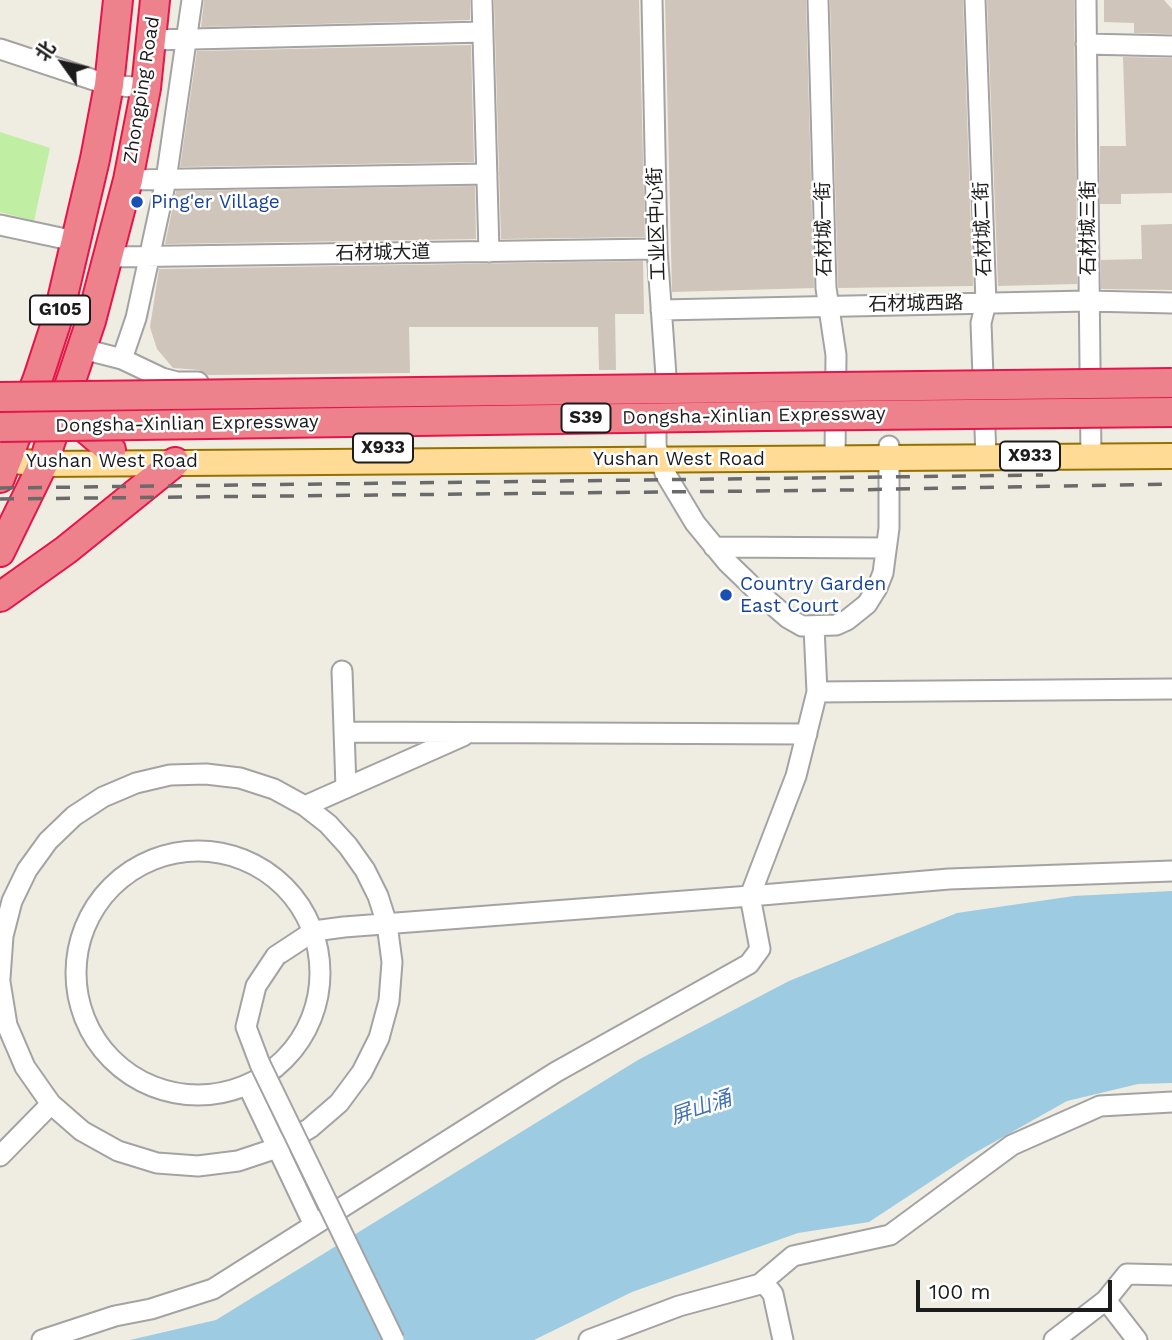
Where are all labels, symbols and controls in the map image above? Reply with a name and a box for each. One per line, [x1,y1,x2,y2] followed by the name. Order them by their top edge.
[119,15,165,165] street label: Zhongping Road
[28,28,98,98] north arrow
[30,37,60,65] text: 北
[644,167,670,281] street label: 工业区中心街
[812,181,836,277] street label: 石材城一街
[970,181,996,277] street label: 石材城二街
[1077,181,1099,275] street label: 石材城三街
[151,191,280,213] place label: Ping'er Village
[129,194,145,210] marker: Ping'er Village
[335,241,431,265] street label: 石材城大道
[868,292,964,316] street label: 石材城西路
[30,296,90,324] road number: G105
[622,402,886,430] street label: Dongsha-Xinlian Expressway
[562,404,610,432] road number: S39
[55,410,319,438] street label: Dongsha-Xinlian Expressway
[353,434,413,462] road number: X933
[1000,442,1060,470] road number: X933
[593,448,765,470] street label: Yushan West Road
[26,450,198,472] street label: Yushan West Road
[740,573,886,617] place label: Country Garden East Court
[718,587,734,603] marker: Country Garden East Court
[667,1086,735,1130] water label: 屏山涌
[920,1266,1116,1310] scale bar
[929,1279,991,1304] text: 100 m

